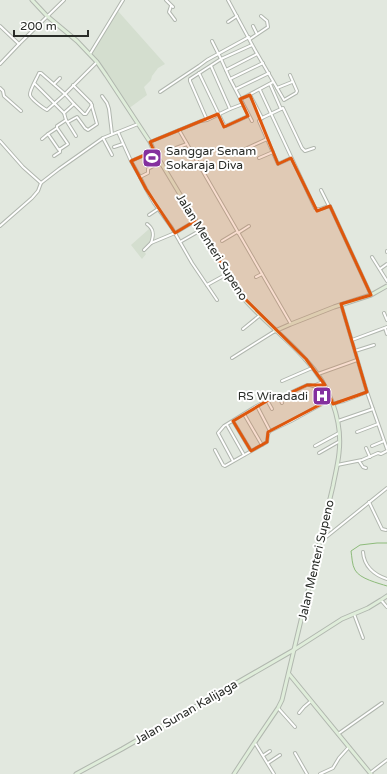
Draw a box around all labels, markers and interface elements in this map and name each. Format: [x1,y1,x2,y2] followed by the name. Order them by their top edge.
[14,12,88,38] scale bar
[20,19,57,33] text: 200 m
[166,144,256,172] place label: Sanggar Senam Sokaraja Diva
[141,147,163,169] sports icon: Sanggar Senam Sokaraja Diva
[173,191,251,303] street label: Jalan Menteri Supeno
[311,385,333,407] hospital icon: RS Wiradadi
[238,389,308,403] place label: RS Wiradadi
[295,498,337,622] street label: Jalan Menteri Supeno
[132,677,240,747] street label: Jalan Sunan Kalijaga

